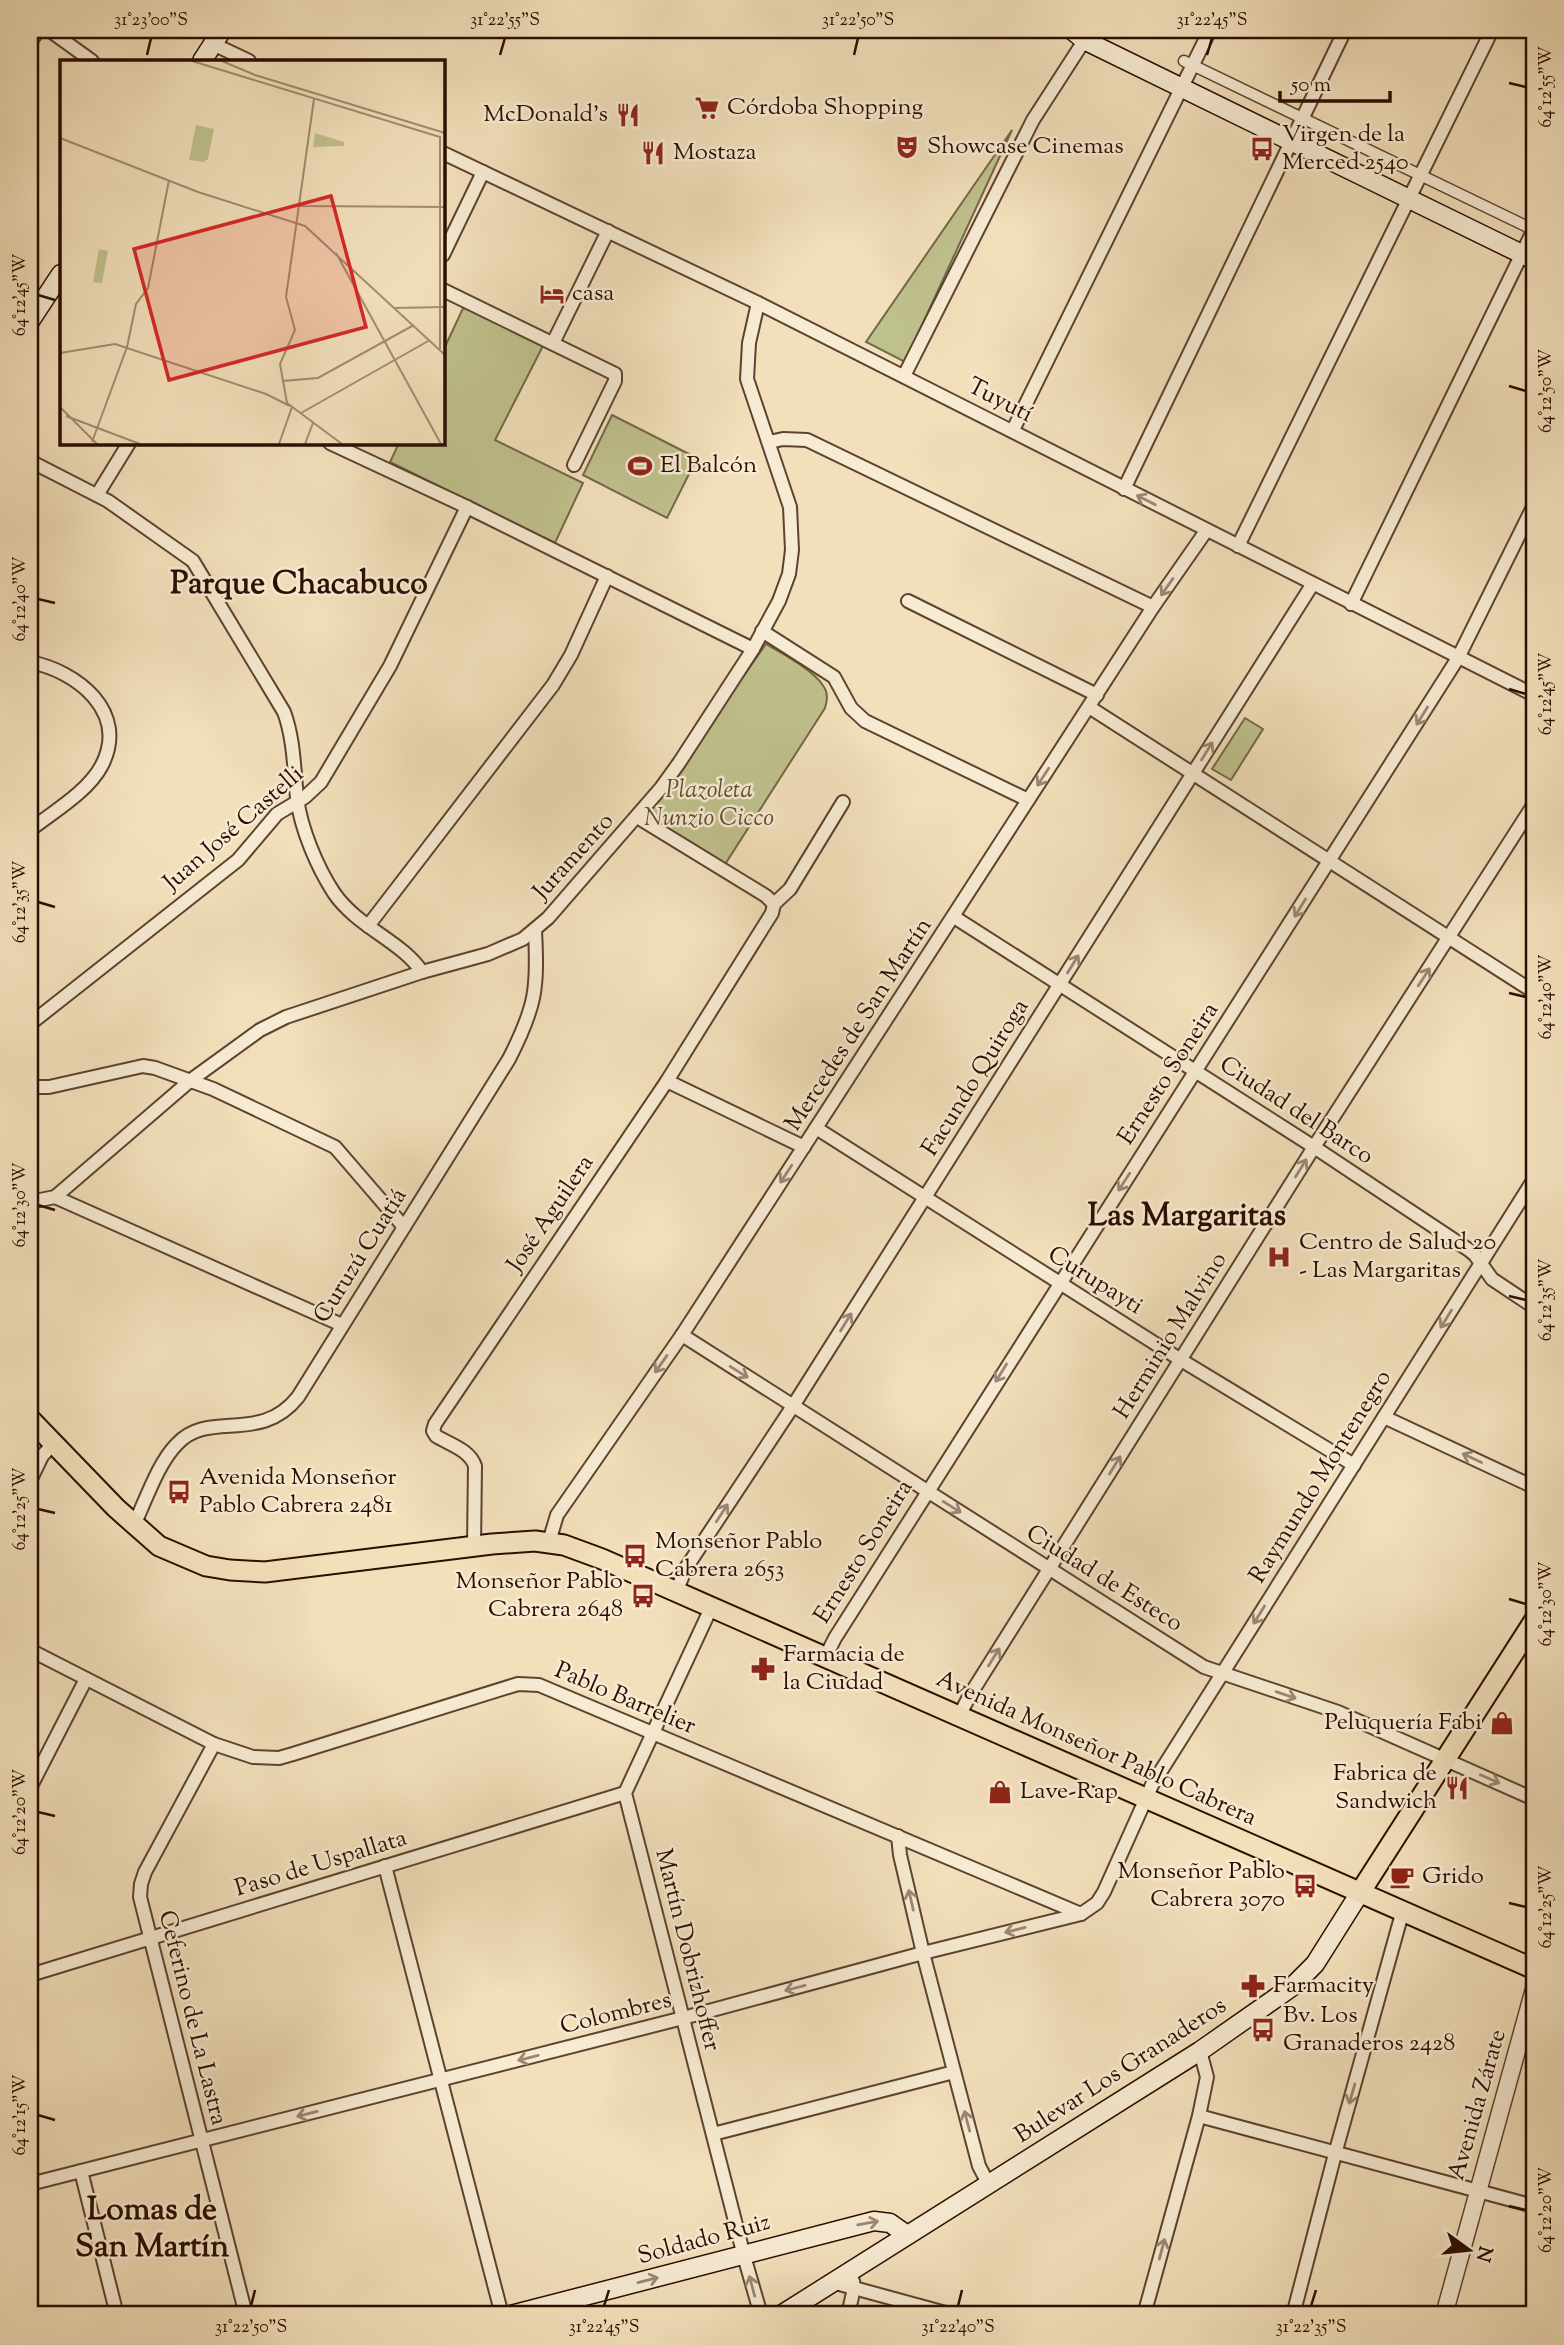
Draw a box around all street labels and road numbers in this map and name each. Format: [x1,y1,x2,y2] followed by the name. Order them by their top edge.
[961,370,1039,432] street label: Tuyutí
[155,758,312,901] street label: Juan José Castelli
[524,806,622,910] street label: Juramento
[777,912,941,1138] street label: Mercedes de San Martín
[914,993,1038,1163] street label: Facundo Quiroga
[1110,996,1228,1152] street label: Ernesto Soneira
[1212,1048,1380,1174] street label: Ciudad del Barco
[498,1149,603,1281] street label: José Aguilera
[306,1182,416,1330] street label: Curuzú Cuatiá
[1041,1238,1149,1324] street label: Curupayti
[1106,1246,1236,1426] street label: Herminio Malvino
[1241,1364,1401,1590] street label: Raymundo Montenegro
[806,1474,922,1630] street label: Ernesto Soneira
[1019,1517,1189,1641] street label: Ciudad de Esteco
[549,1654,701,1744] street label: Pablo Barrelier
[930,1663,1262,1835] street label: Avenida Monseñor Pablo Cabrera
[231,1822,411,1906] street label: Paso de Uspallata
[645,1845,729,2055] street label: Martín Dobrizhoffer
[149,1907,235,2129] street label: Ceferino de La Lastra
[557,1984,675,2044] street label: Colombres
[1008,1990,1234,2152] street label: Bulevar Los Granaderos
[1440,2026,1516,2184] street label: Avenida Zárate
[634,2206,774,2274] street label: Soldado Ruiz

